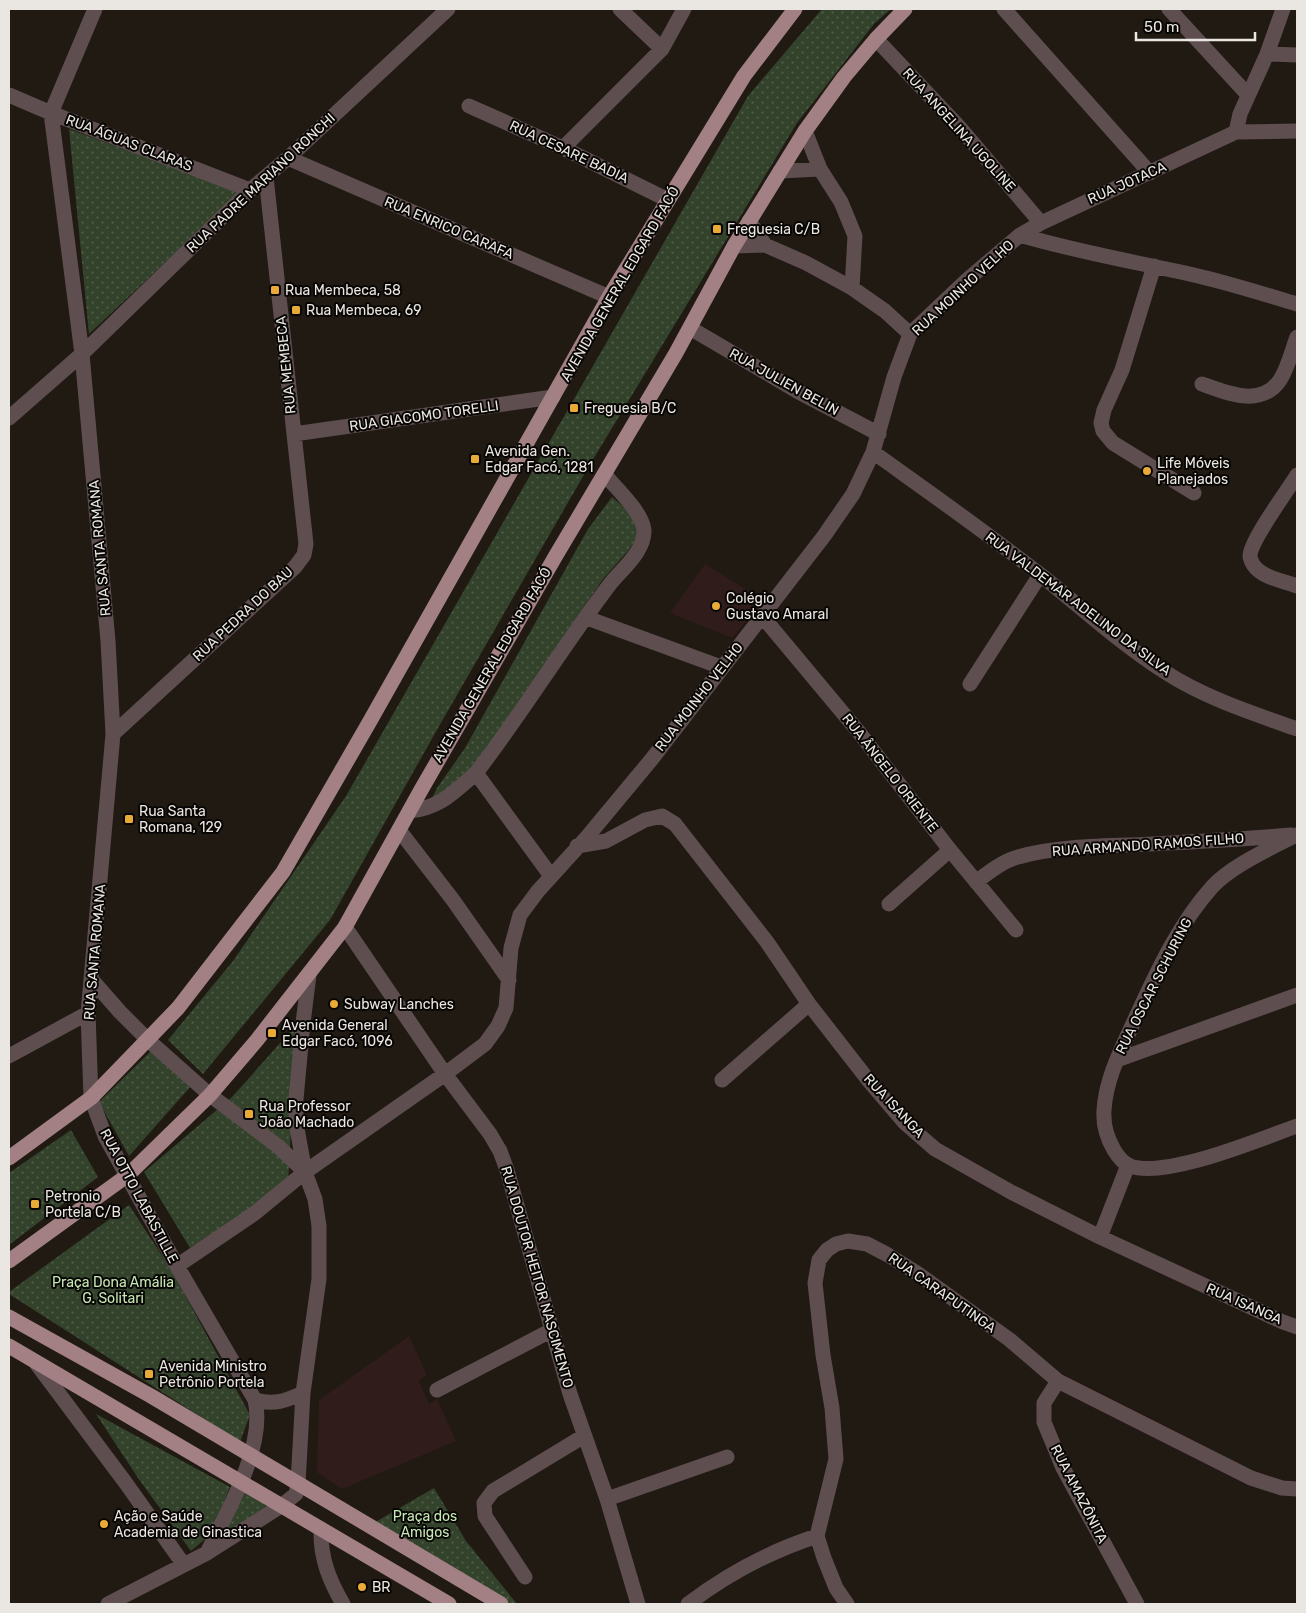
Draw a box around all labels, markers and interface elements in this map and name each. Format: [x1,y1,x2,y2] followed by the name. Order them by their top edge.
[1136,10,1255,42] scale bar
[1144,18,1179,36] text: 50 m
[899,65,1019,195] street label: RUA ANGELINA UGOLINE
[63,110,195,175] street label: RUA ÁGUAS CLARAS
[183,110,339,256] street label: RUA PADRE MARIANO RONCHI
[507,117,632,187] street label: RUA CESARE BADIA
[1085,158,1170,208] street label: RUA JOTACA
[556,183,683,384] street label: AVENIDA GENERAL EDGARD FACÓ
[382,193,517,263] street label: RUA ENRICO CARAFA
[727,221,820,238] place label: Freguesia C/B
[711,223,723,235] marker: Freguesia C/B
[909,236,1017,340] street label: RUA MOINHO VELHO
[285,282,401,299] place label: Rua Membeca, 58
[269,284,281,296] marker: Rua Membeca, 58
[306,302,421,319] place label: Rua Membeca, 69
[290,304,302,316] marker: Rua Membeca, 69
[272,315,300,415] street label: RUA MEMBECA
[726,345,842,419] street label: RUA JULIEN BELIN
[348,397,500,435] street label: RUA GIACOMO TORELLI
[584,400,676,417] place label: Freguesia B/C
[568,402,580,414] marker: Freguesia B/C
[485,443,593,476] place label: Avenida Gen. Edgar Facó, 1281
[469,453,481,465] marker: Avenida Gen. Edgar Facó, 1281
[1157,455,1230,488] place label: Life Móveis Planejados
[1141,465,1153,477] marker: Life Móveis Planejados
[86,479,114,617] street label: RUA SANTA ROMANA
[982,529,1175,680] street label: RUA VALDEMAR ADELINO DA SILVA
[189,563,297,665] street label: RUA PEDRA DO BAU
[428,564,555,765] street label: AVENIDA GENERAL EDGARD FACÓ
[726,590,829,623] place label: Colégio Gustavo Amaral
[710,600,722,612] marker: Colégio Gustavo Amaral
[651,639,747,755] street label: RUA MOINHO VELHO
[838,710,942,836] street label: RUA ÂNGELO ORIENTE
[139,803,222,836] place label: Rua Santa Romana, 129
[123,813,135,825] marker: Rua Santa Romana, 129
[1051,830,1245,860] street label: RUA ARMANDO RAMOS FILHO
[81,883,109,1021] street label: RUA SANTA ROMANA
[1112,915,1196,1057] street label: RUA OSCAR SCHURING
[344,996,454,1013] place label: Subway Lanches
[328,998,340,1010] marker: Subway Lanches
[282,1017,393,1050] place label: Avenida General Edgar Facó, 1096
[266,1027,278,1039] marker: Avenida General Edgar Facó, 1096
[860,1070,928,1142] street label: RUA ISANGA
[259,1098,354,1131] place label: Rua Professor João Machado
[243,1108,255,1120] marker: Rua Professor João Machado
[96,1126,182,1266] street label: RUA OTTO LABASTILLE
[497,1164,577,1390] street label: RUA DOUTOR HEITOR NASCIMENTO
[45,1188,121,1221] place label: Petronio Portela C/B
[29,1198,41,1210] marker: Petronio Portela C/B
[885,1249,1000,1337] street label: RUA CARAPUTINGA
[52,1274,174,1307] park label: Praça Dona Amália G. Solitari
[1203,1280,1285,1329] street label: RUA ISANGA
[159,1358,267,1391] place label: Avenida Ministro Petrônio Portela
[143,1368,155,1380] marker: Avenida Ministro Petrônio Portela
[1047,1441,1112,1547] street label: RUA AMAZÔNITA
[114,1508,262,1541] place label: Ação e Saúde Academia de Ginastica
[393,1508,457,1541] park label: Praça dos Amigos
[98,1518,110,1530] marker: Ação e Saúde Academia de Ginastica
[372,1579,391,1596] place label: BR
[356,1581,368,1593] marker: BR

